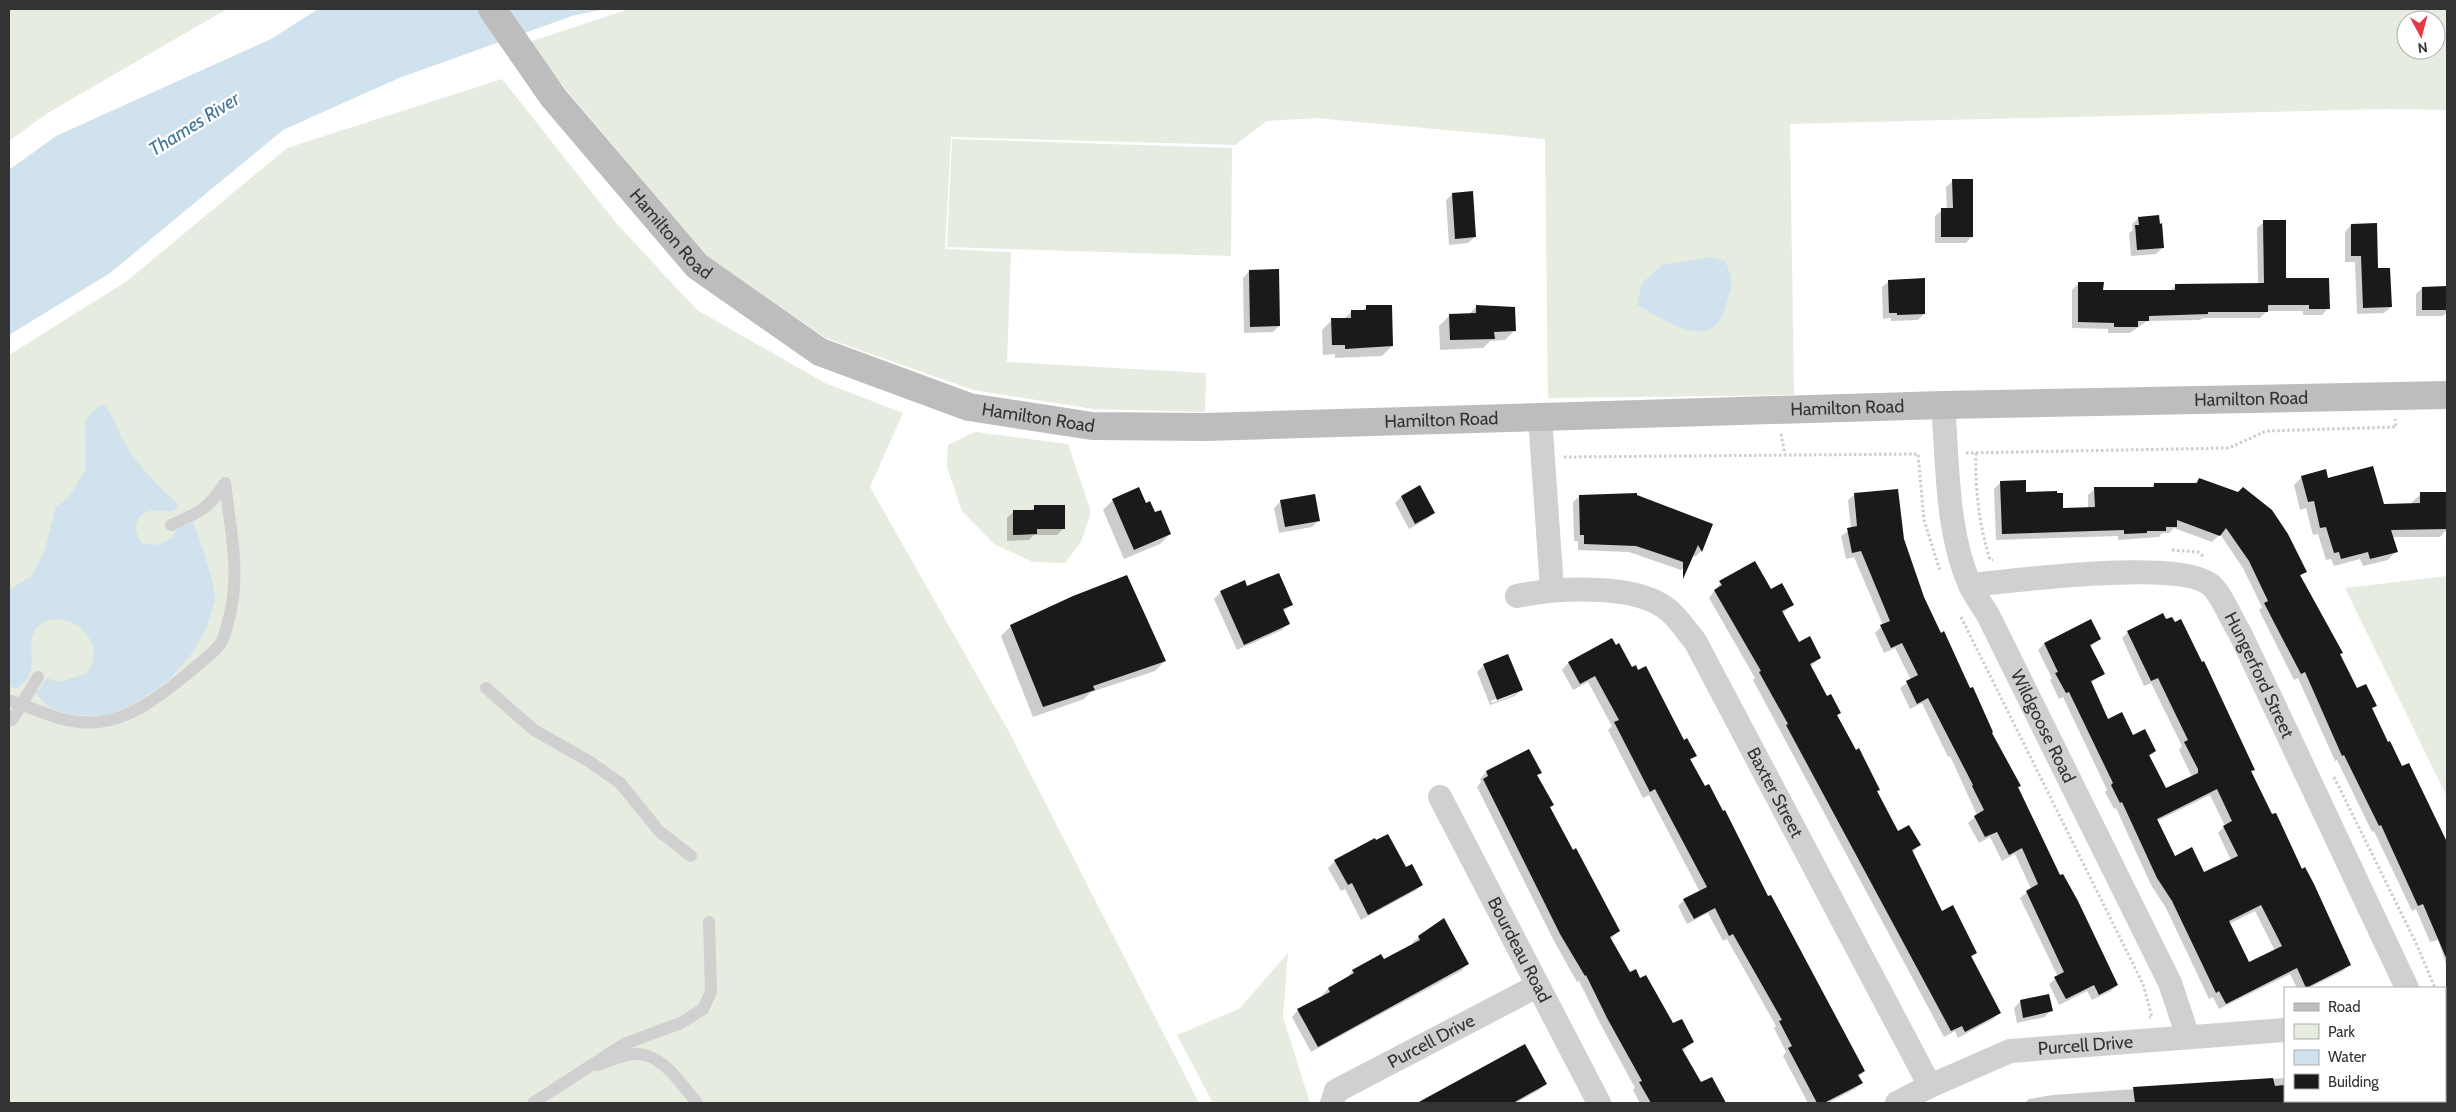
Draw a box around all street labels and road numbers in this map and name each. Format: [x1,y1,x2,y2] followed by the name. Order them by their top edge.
[625,184,716,284] street label: Hamilton Road
[2194,387,2308,411] street label: Hamilton Road
[1790,395,1905,421] street label: Hamilton Road
[980,398,1096,437] street label: Hamilton Road
[1384,407,1499,433] street label: Hamilton Road
[2219,608,2299,742] street label: Hungerford Street
[2006,666,2080,786] street label: Wildgoose Road
[1742,744,1808,842] street label: Baxter Street
[1483,893,1556,1006] street label: Bourdeau Road
[1384,1009,1479,1073] street label: Purcell Drive
[2037,1031,2134,1060] street label: Purcell Drive

